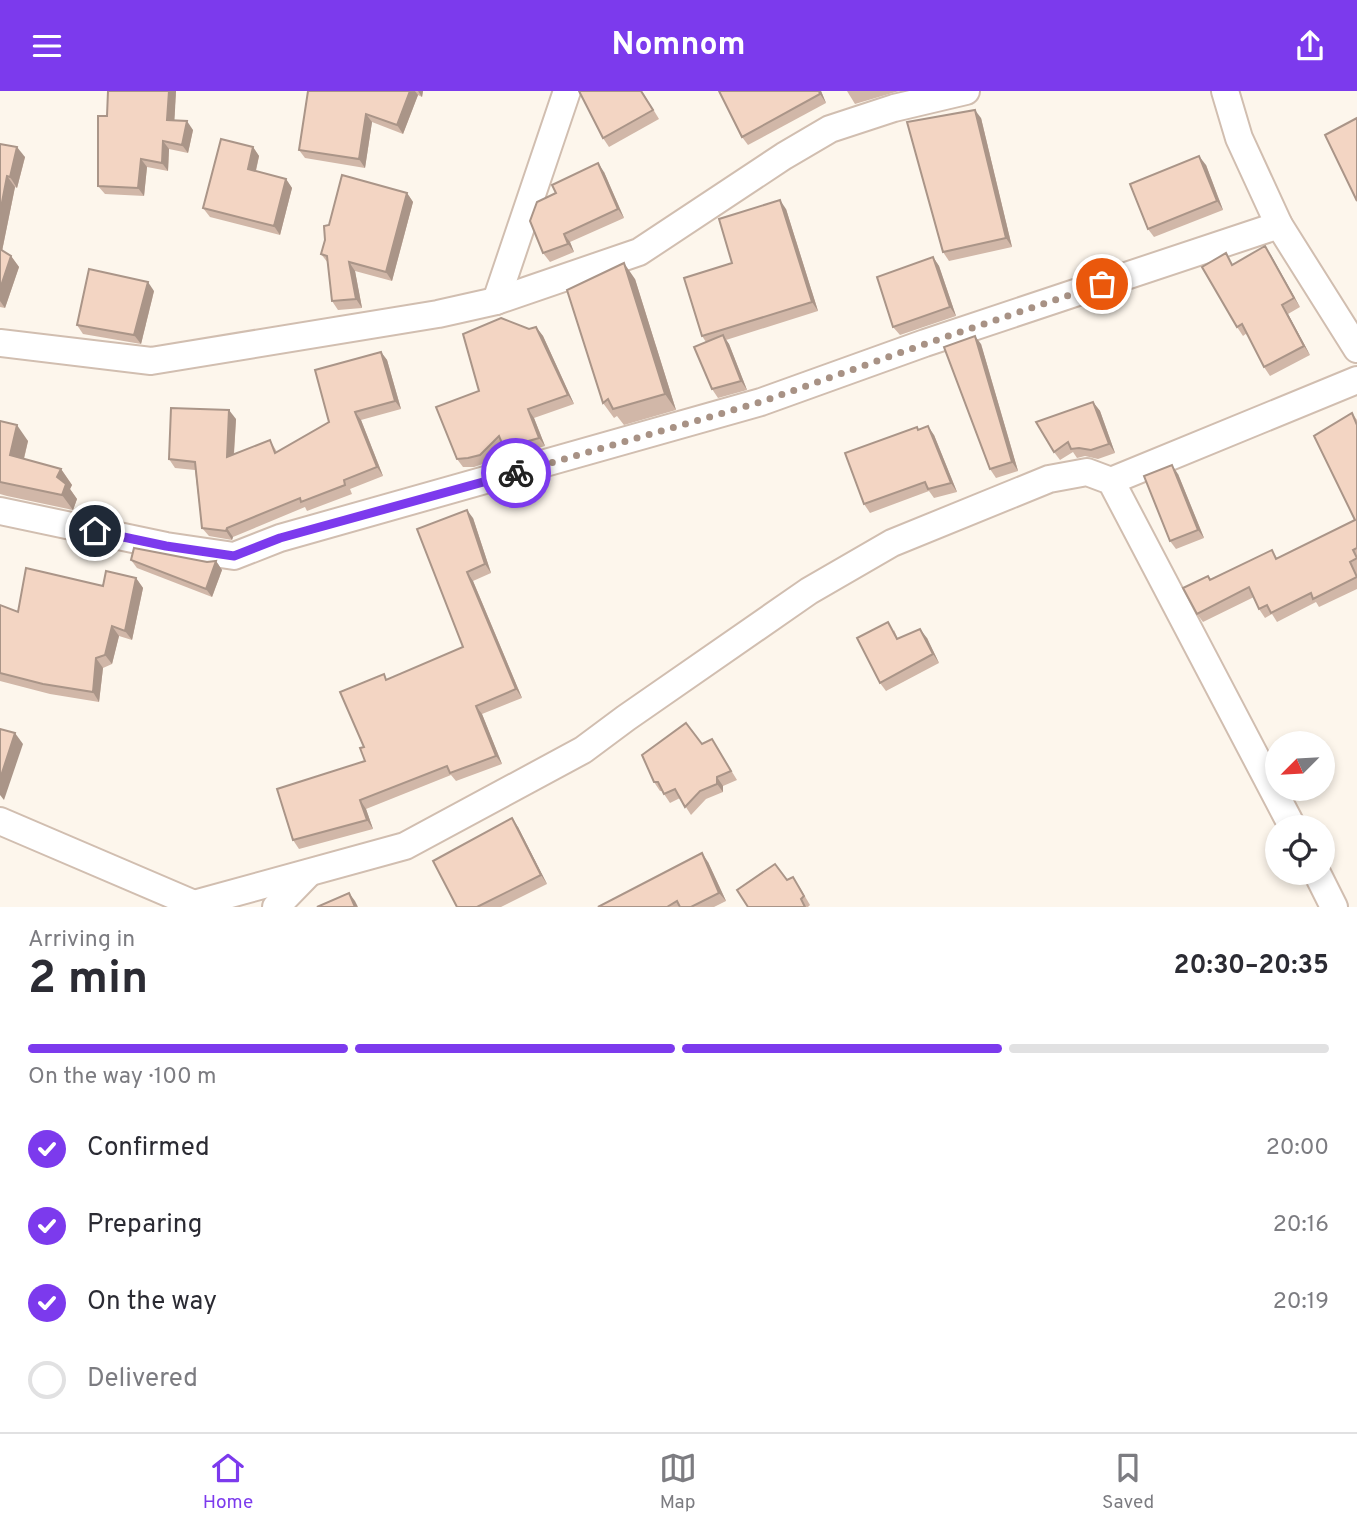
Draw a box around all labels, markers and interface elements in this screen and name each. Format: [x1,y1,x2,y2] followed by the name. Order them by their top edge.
[612,26,745,66] text: Nomnom
[28,27,66,65] icon: menu
[1291,27,1329,65] icon: share
[1072,254,1132,314] pin
[1083,265,1121,303] icon: bag
[481,438,551,508] courier
[497,454,535,492] icon: bike
[65,501,125,561] pin
[76,512,114,550] icon: home
[1265,731,1335,801] north arrow
[1265,731,1335,885] map controls
[1265,815,1335,885] button: locate
[28,926,135,955] text: Arriving in
[1174,950,1329,983] text: 20:30–20:35
[28,951,148,1010] text: 2 min
[28,1063,217,1092] text: On the way · 100 m
[28,1130,66,1168] icon: check
[87,1132,210,1165] text: Confirmed
[1266,1134,1329,1163] text: 20:00
[28,1207,66,1245] icon: check
[87,1209,202,1242] text: Preparing
[1273,1211,1329,1240] text: 20:16
[28,1284,66,1322] icon: check
[87,1286,217,1319] text: On the way
[1273,1288,1329,1317] text: 20:19
[87,1363,198,1396] text: Delivered
[203,1449,253,1515] tab: Home
[659,1449,697,1515] tab: Map
[1102,1449,1154,1515] tab: Saved

